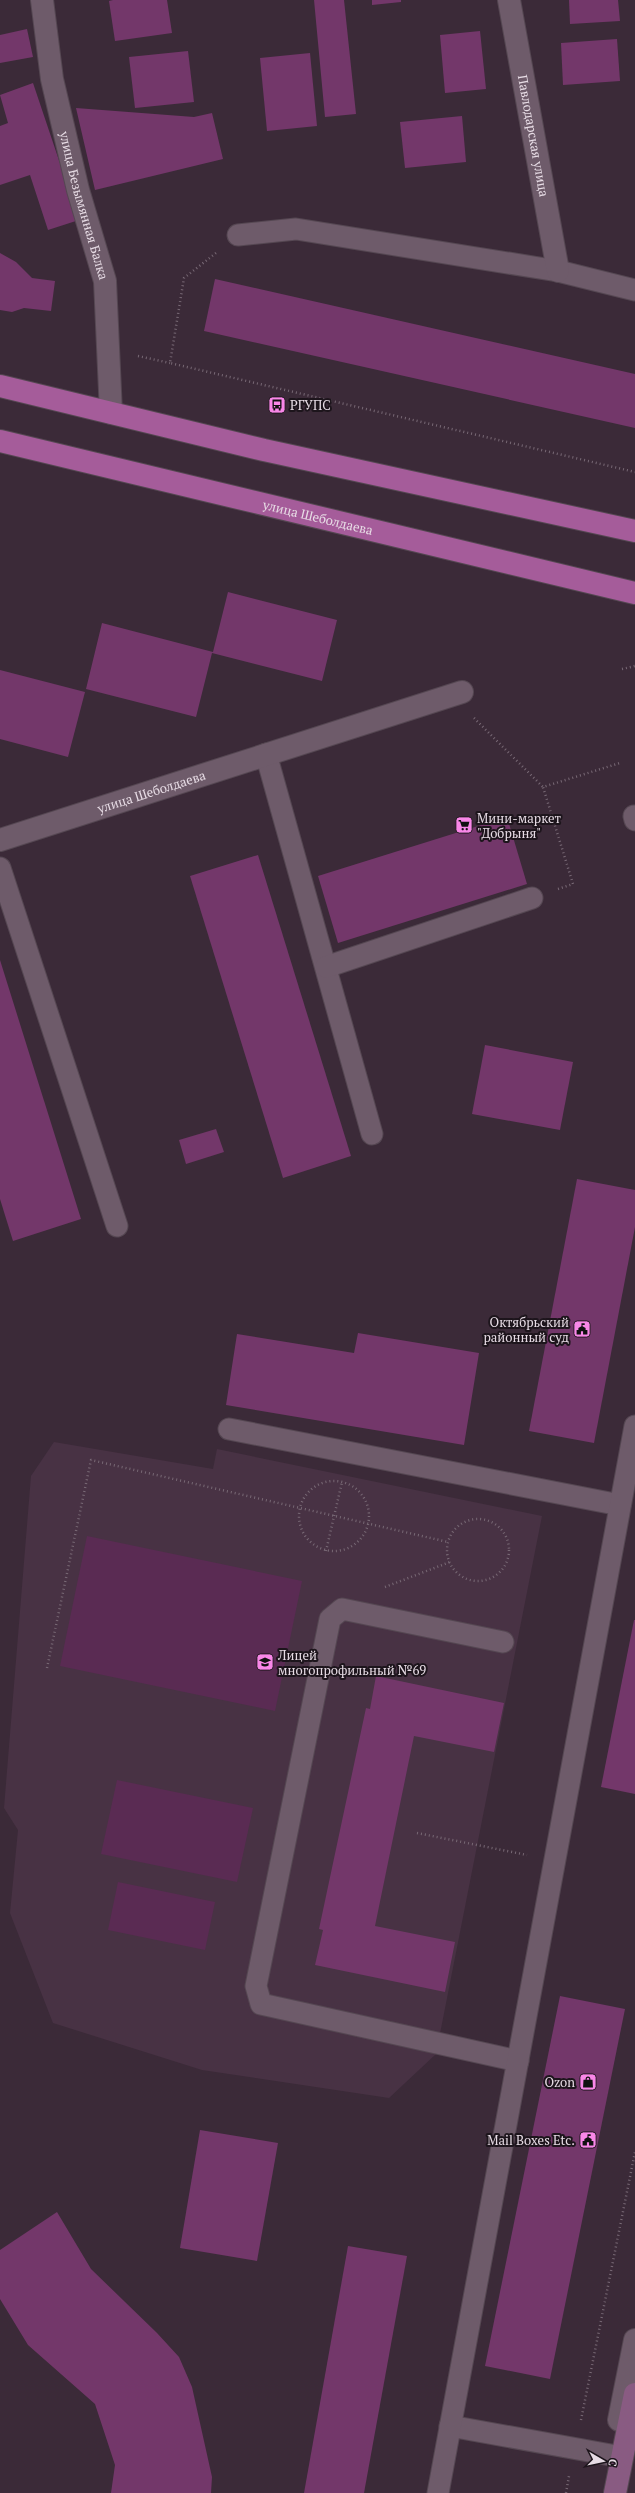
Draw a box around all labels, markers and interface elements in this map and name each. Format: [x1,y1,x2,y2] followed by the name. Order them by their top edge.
[514,73,553,199] street label: Павлодарская улица
[55,128,113,282] street label: улица Безымянная Балка
[267,395,287,415] bus stop icon: РГУПС
[290,396,331,414] place label: РГУПС
[260,495,375,539] street label: улица Шеболдаева
[94,766,208,818] street label: улица Шеболдаева
[477,809,562,842] place label: Мини-маркет "Добрыня"
[454,815,474,835] supermarket icon: Мини-маркет "Добрыня"
[483,1313,570,1346] place label: Октябрьский районный суд
[572,1319,592,1339] public building icon: Октябрьский районный суд
[277,1646,426,1679] place label: Лицей многопрофильный №69
[255,1652,275,1672] school or university icon: Лицей многопрофильный №69
[578,2072,598,2092] shop icon: Ozon
[545,2073,575,2091] place label: Ozon
[578,2130,598,2150] public building icon: Mail Boxes Etc.
[487,2131,575,2149] place label: Mail Boxes Etc.
[583,2441,623,2481] north arrow
[605,2458,620,2467] text: С

